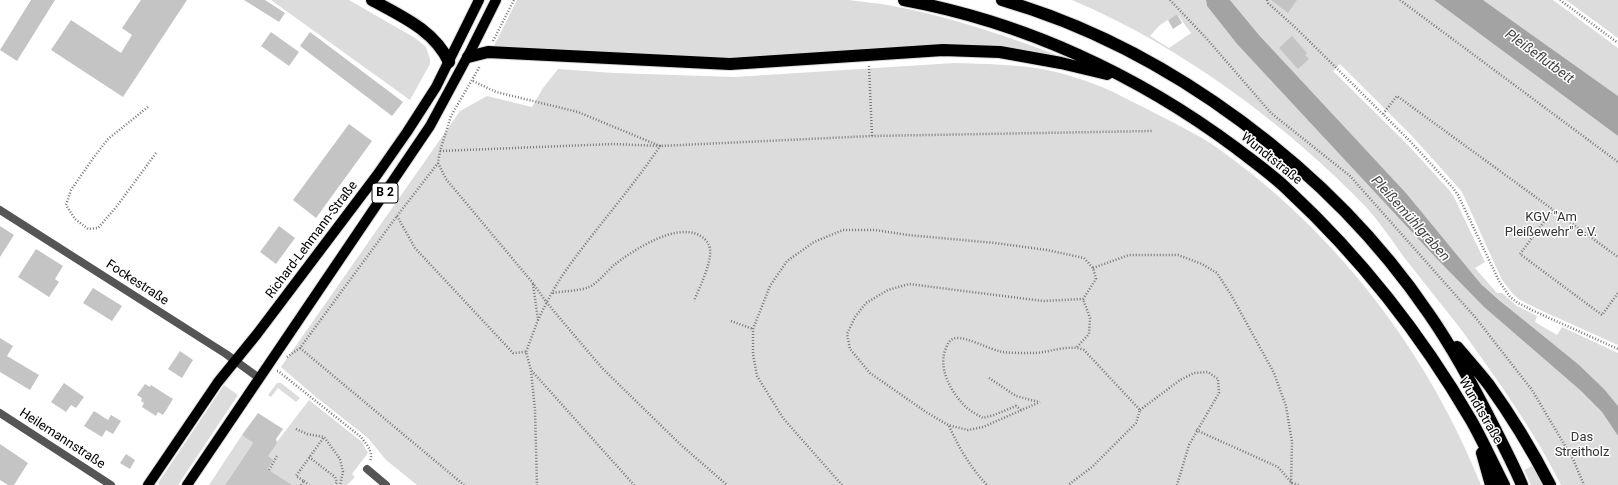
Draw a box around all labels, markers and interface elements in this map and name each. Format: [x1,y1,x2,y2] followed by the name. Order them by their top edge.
[1501,26,1577,88] water label: Pleißeflutbett
[1237,130,1305,188] street label: Wundtstraße
[1367,173,1453,265] water label: Pleißemühlgraben
[263,178,361,302] street label: Richard-Lehmann-Straße
[372,183,398,203] road number: B 2
[1505,210,1597,241] park label: KGV "Am Pleißewehr" e.V.
[103,257,171,309] street label: Fockestraße
[1455,375,1505,447] street label: Wundtstraße
[16,405,108,473] street label: Heilemannstraße
[1555,430,1609,461] park label: Das Streitholz

